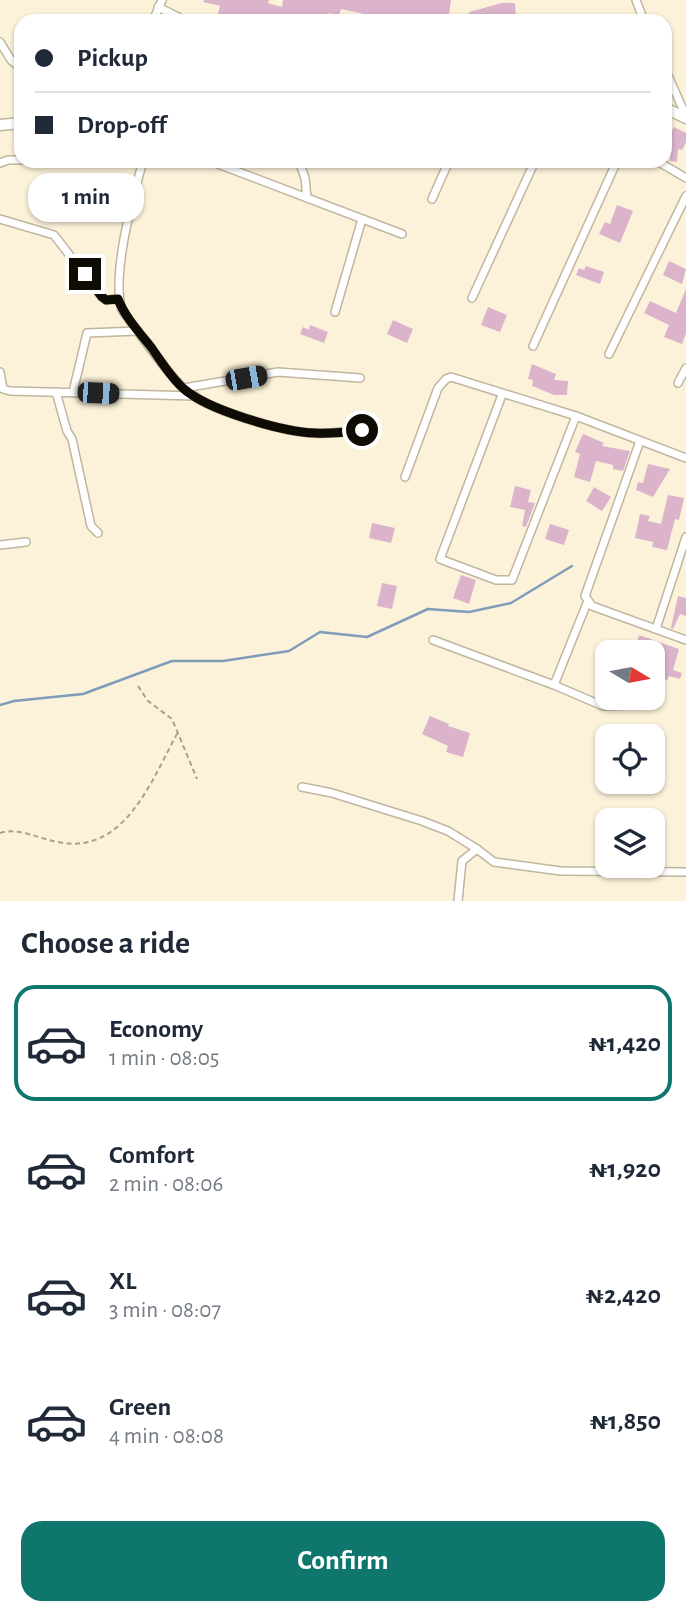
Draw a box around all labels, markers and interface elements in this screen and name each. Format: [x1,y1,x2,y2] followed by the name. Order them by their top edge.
[77,45,148,71] text: Pickup
[77,112,166,138] text: Drop-off
[27,173,143,222] callout: 1 min
[62,186,110,209] text: 1 min
[69,258,101,290] route end
[224,364,269,392] car
[77,382,120,404] car
[346,414,378,446] route start
[595,640,665,710] north arrow
[595,640,665,878] map controls
[595,724,665,794] button: locate
[595,808,665,878] button: layers
[21,927,190,959] text: Choose a ride
[25,1012,88,1075] icon: car
[109,1016,203,1042] text: Economy
[588,1030,661,1056] text: ₦1,420
[109,1047,219,1070] text: 1 min · 08:05
[25,1138,88,1201] icon: car
[109,1142,194,1168] text: Comfort
[589,1156,661,1182] text: ₦1,920
[109,1173,223,1196] text: 2 min · 08:06
[25,1264,88,1327] icon: car
[109,1268,136,1294] text: XL
[586,1282,661,1308] text: ₦2,420
[109,1299,221,1322] text: 3 min · 08:07
[25,1390,88,1453] icon: car
[109,1394,171,1420] text: Green
[590,1408,661,1434] text: ₦1,850
[109,1425,224,1448] text: 4 min · 08:08
[21,1521,665,1601] button: Confirm

